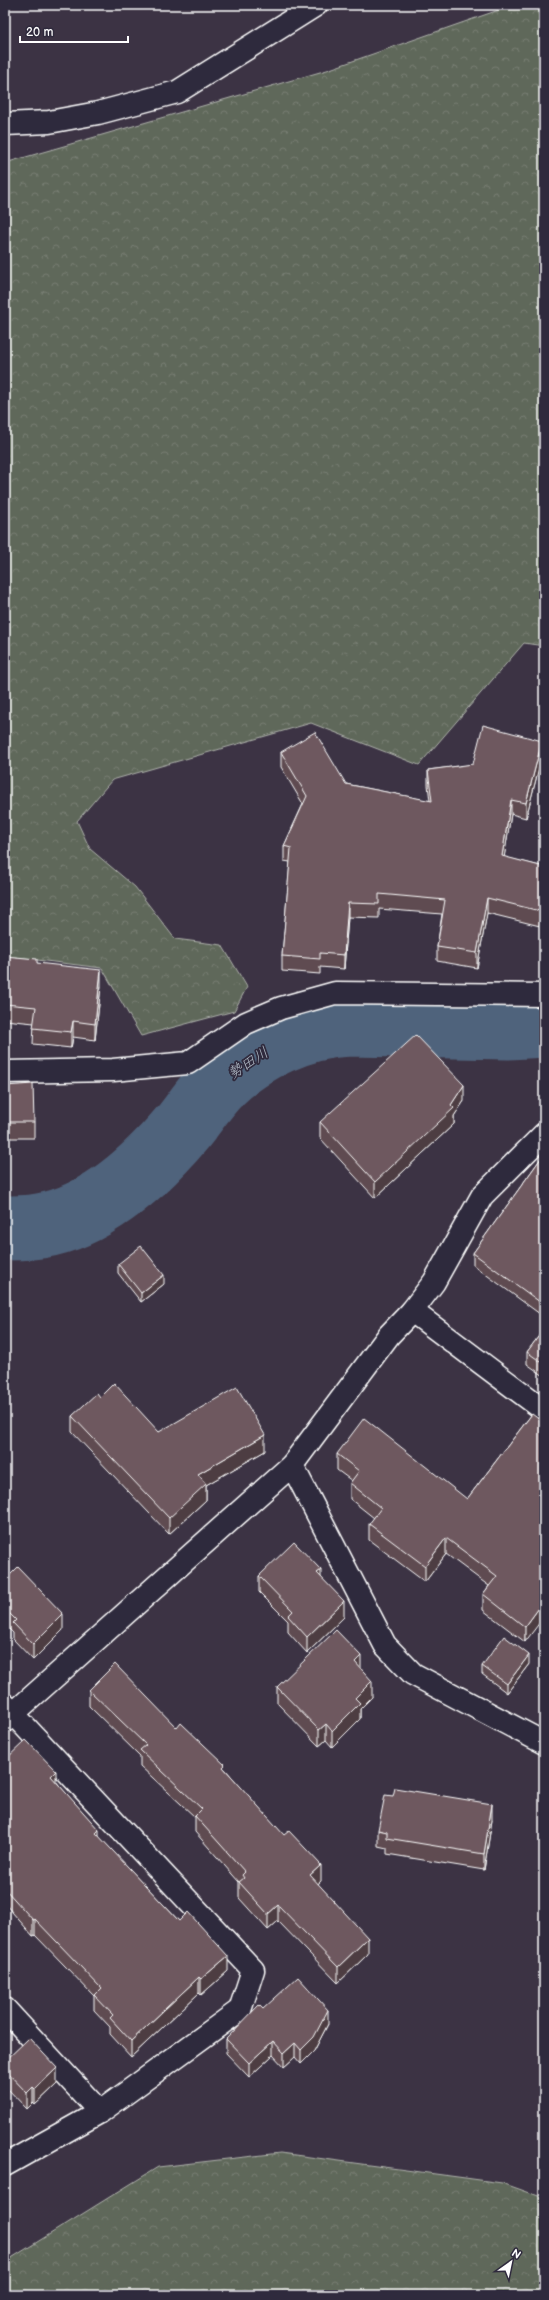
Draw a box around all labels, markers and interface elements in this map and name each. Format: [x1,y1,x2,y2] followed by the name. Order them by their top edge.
[20,18,128,44] scale bar
[26,25,53,40] text: 20 m
[224,1043,272,1084] water label: 勢田川
[491,2242,531,2282] north arrow
[509,2246,523,2262] text: N

